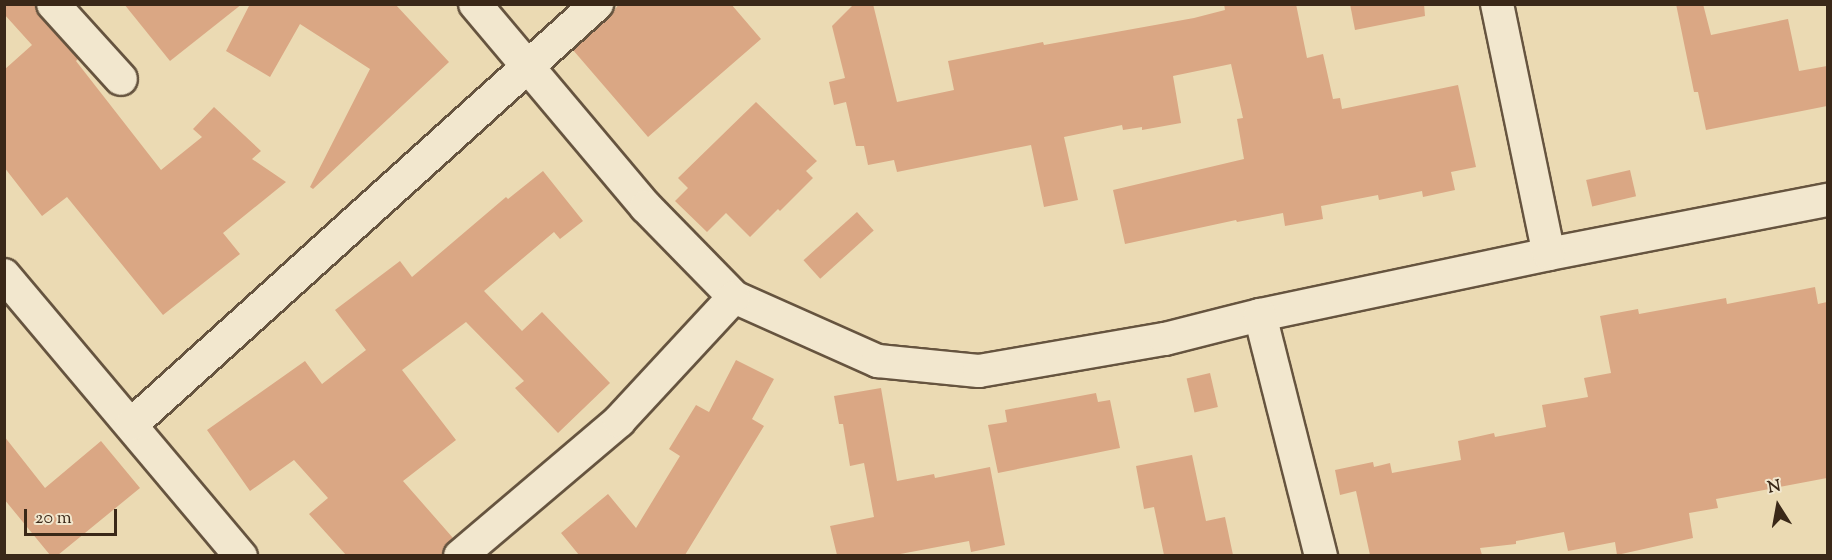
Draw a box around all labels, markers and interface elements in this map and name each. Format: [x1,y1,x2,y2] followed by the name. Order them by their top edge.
[1766,475,1783,500] text: N
[1748,476,1808,536] north arrow
[27,497,120,535] scale bar
[35,506,72,532] text: 20 m

